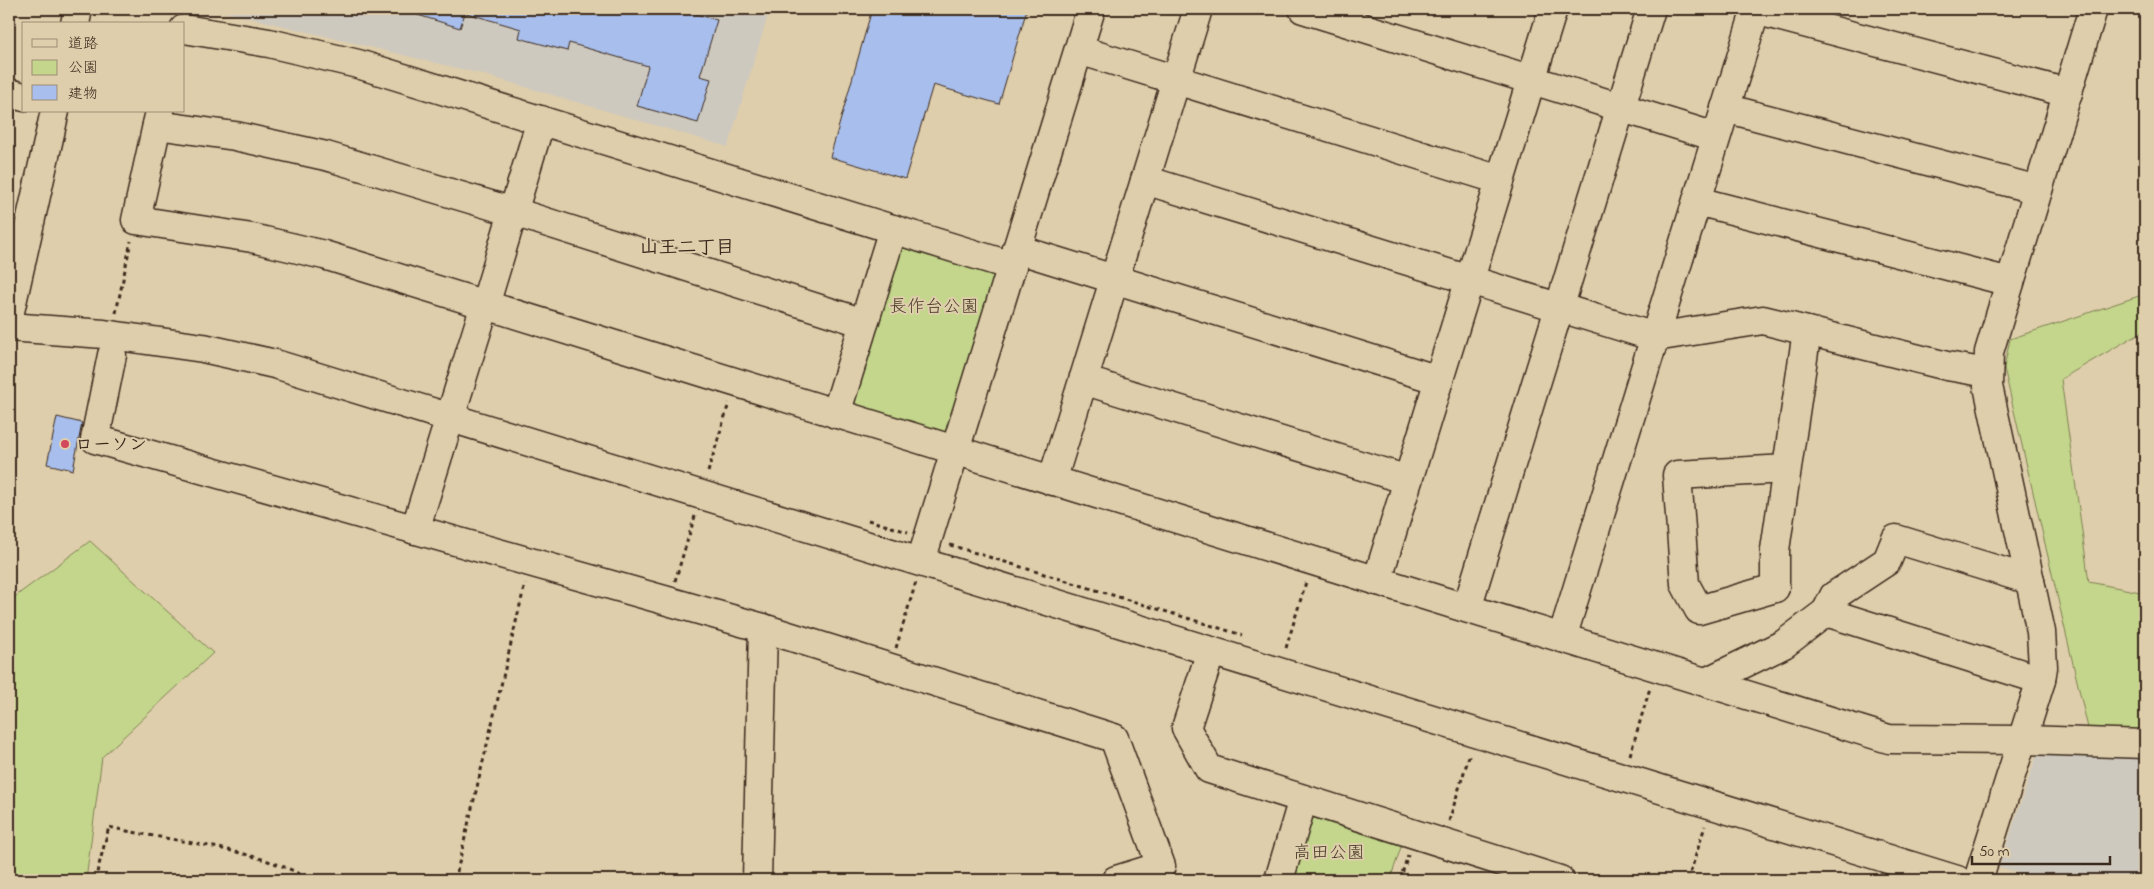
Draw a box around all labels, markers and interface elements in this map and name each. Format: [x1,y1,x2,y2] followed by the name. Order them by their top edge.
[22,22,185,112] legend
[68,33,98,55] text: 道路
[68,57,98,79] text: 公園
[68,83,98,105] text: 建物
[639,235,735,262] district label: 山王二丁目
[889,295,979,321] park label: 長作台公園
[75,433,147,459] place label: ローソン
[59,438,71,450] marker: ローソン
[1972,834,2109,866] scale bar
[1293,841,1365,867] park label: 高田公園
[1979,841,2010,863] text: 50 m

